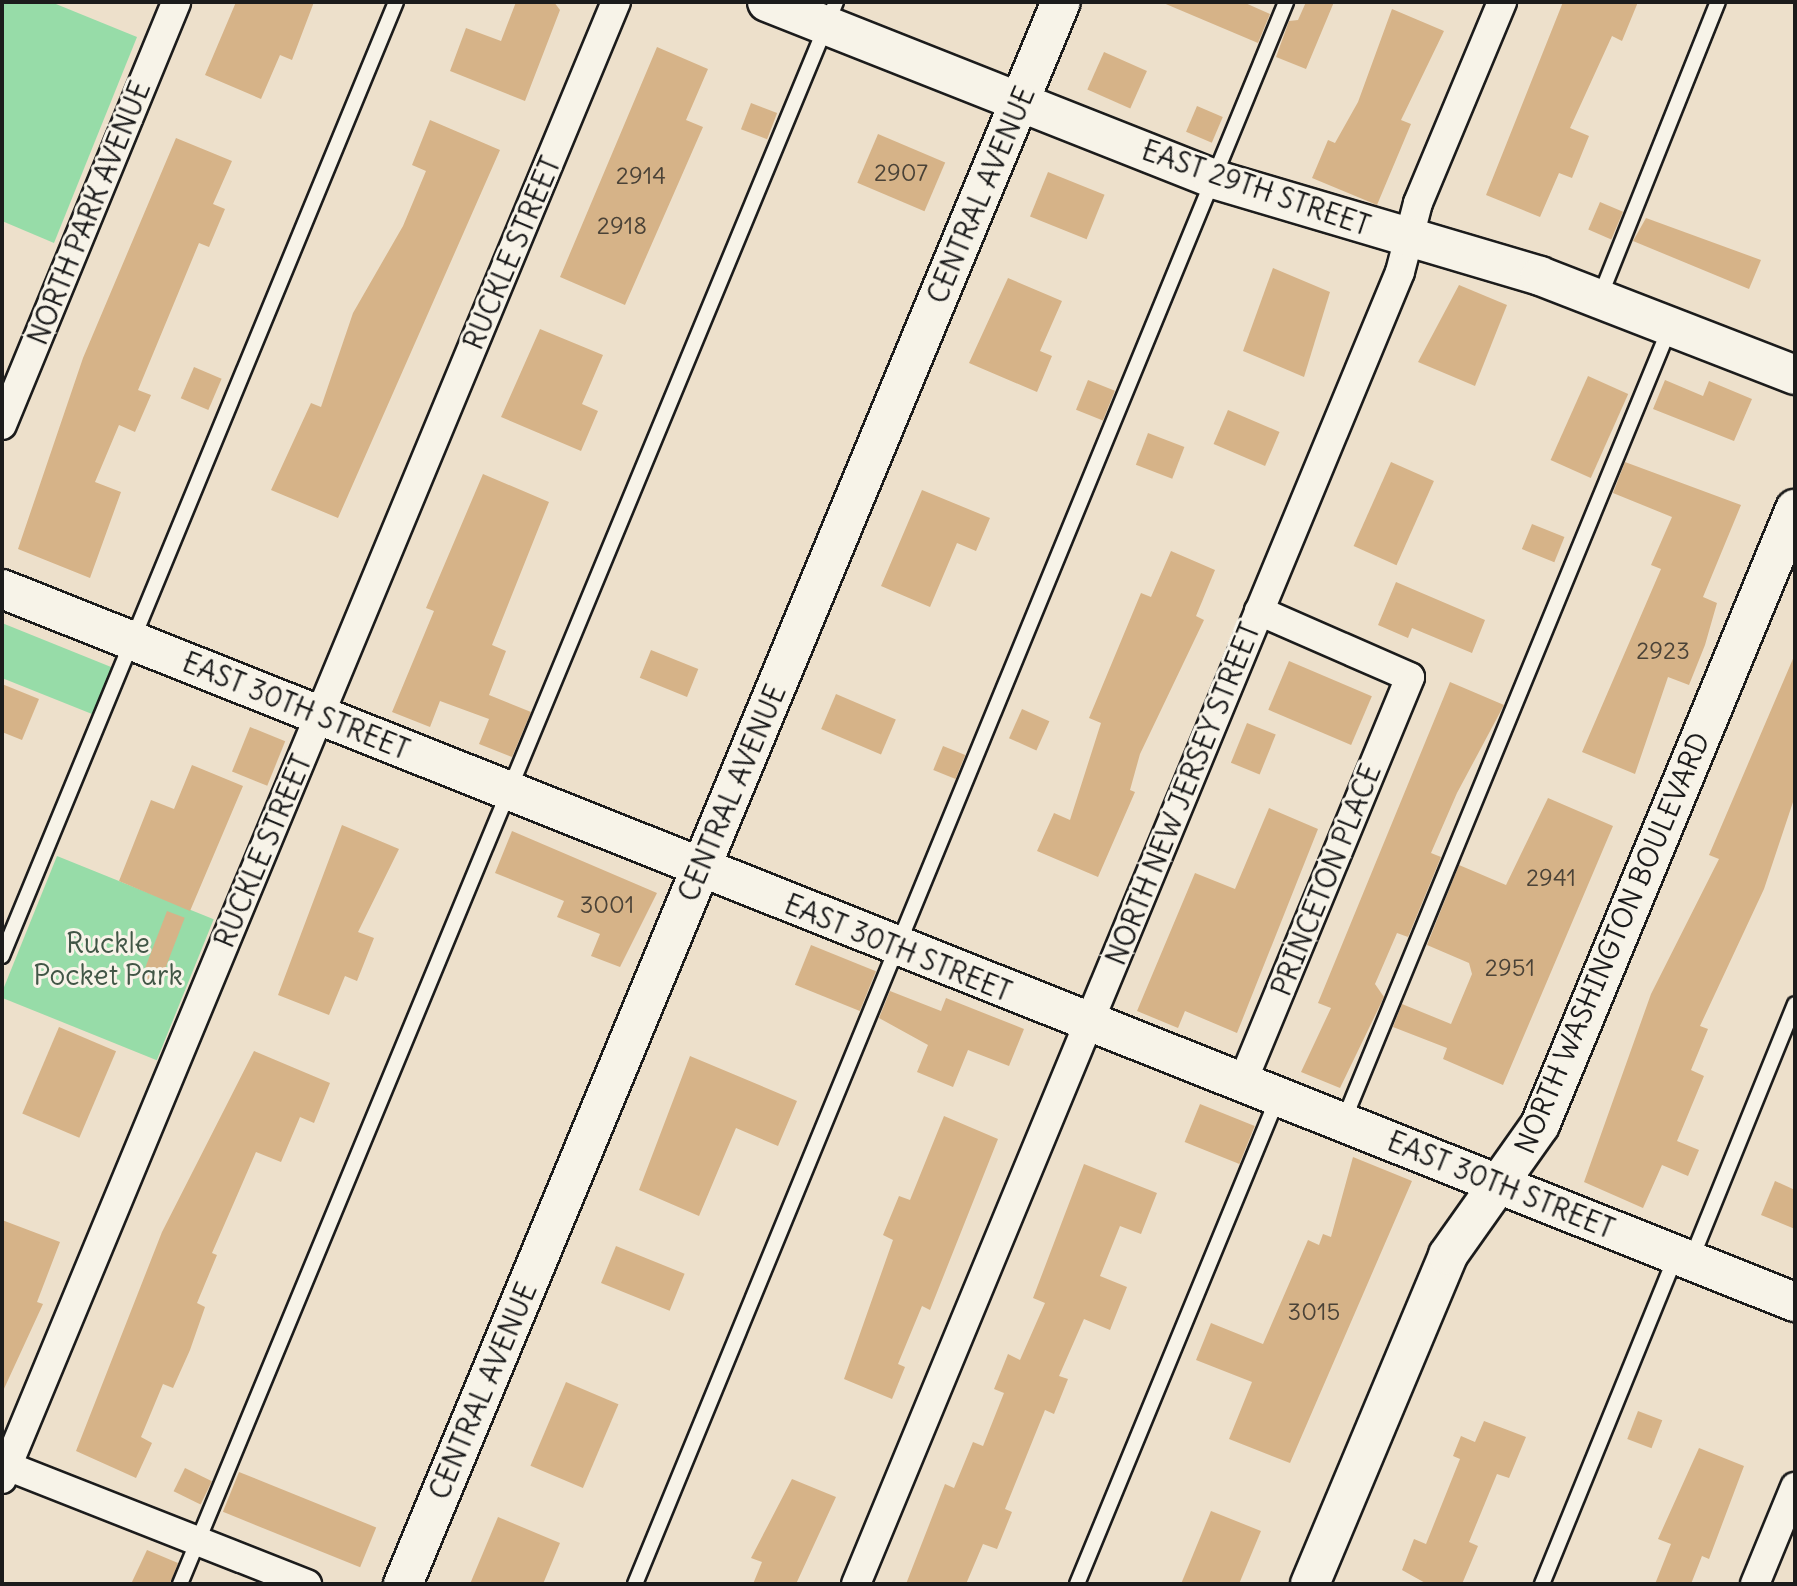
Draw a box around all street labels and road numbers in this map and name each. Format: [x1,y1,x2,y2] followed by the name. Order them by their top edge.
[21,76,157,350] street label: NORTH PARK AVENUE
[920,82,1042,308] street label: CENTRAL AVENUE
[1137,133,1375,243] street label: EAST 29TH STREET
[456,151,568,355] street label: RUCKLE STREET
[1099,618,1267,970] street label: NORTH NEW JERSEY STREET
[178,645,414,767] street label: EAST 30TH STREET
[671,680,793,906] street label: CENTRAL AVENUE
[1508,727,1716,1159] street label: NORTH WASHINGTON BOULEVARD
[207,749,319,953] street label: RUCKLE STREET
[1264,759,1388,1001] street label: PRINCETON PLACE
[780,887,1016,1009] street label: EAST 30TH STREET
[1383,1124,1619,1246] street label: EAST 30TH STREET
[422,1278,544,1504] street label: CENTRAL AVENUE

